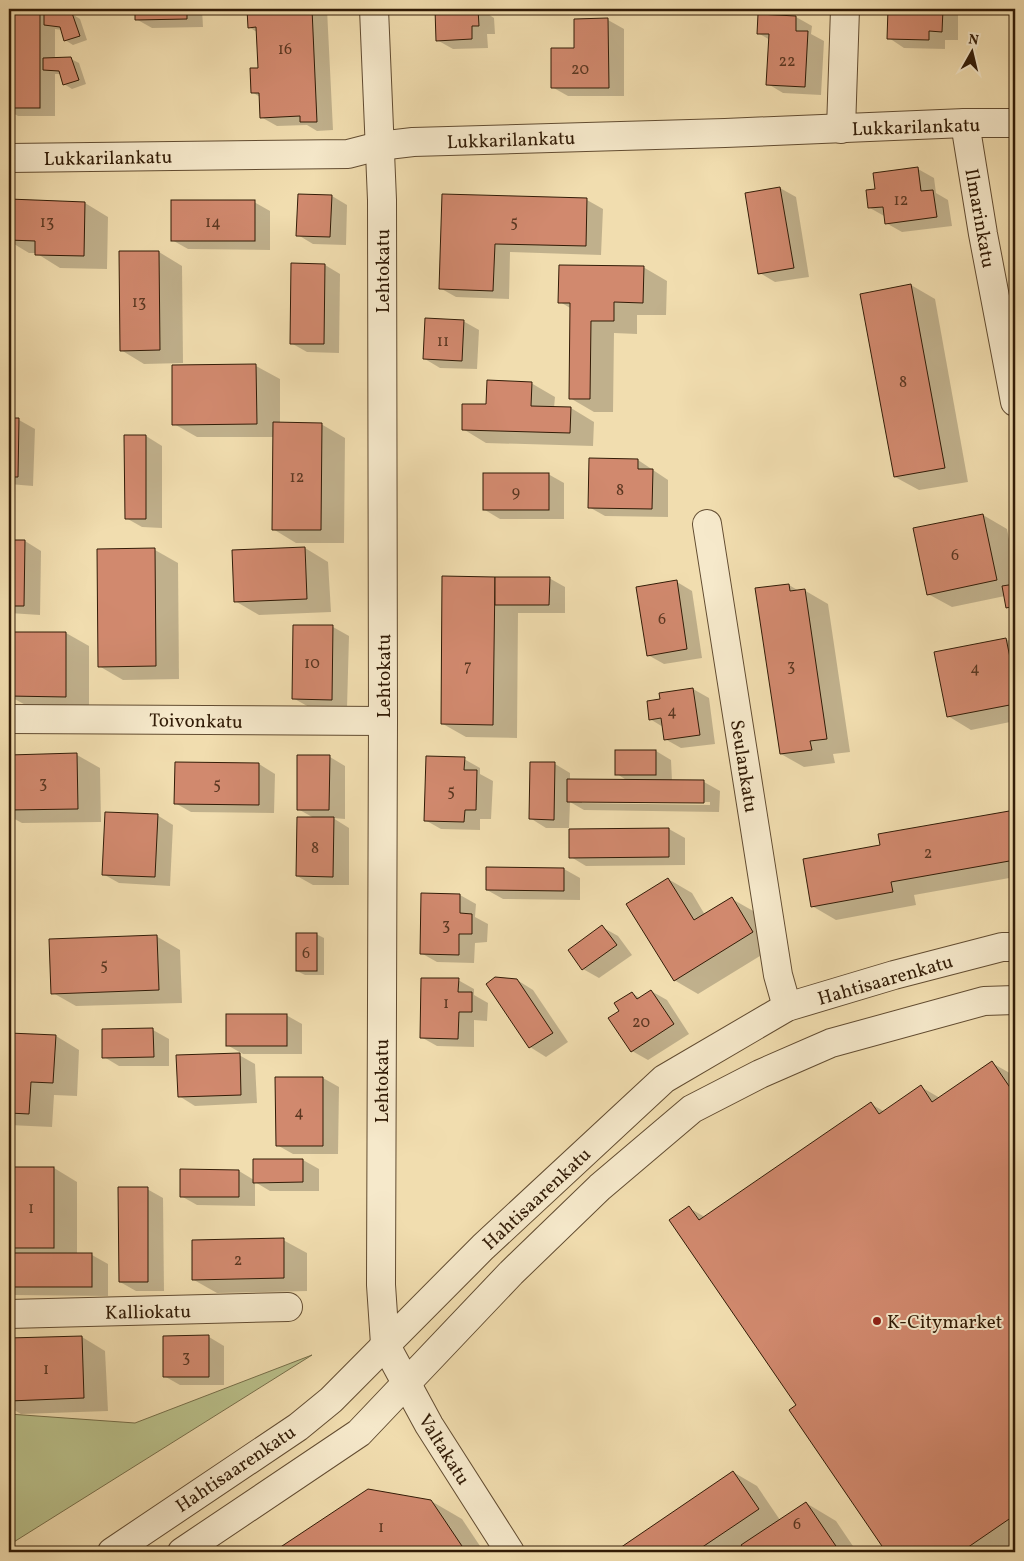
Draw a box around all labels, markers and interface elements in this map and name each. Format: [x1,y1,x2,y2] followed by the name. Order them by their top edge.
[946,28,996,78] north arrow
[967,30,980,51] text: N
[278,39,292,61] house number: 16
[778,51,796,73] house number: 22
[571,59,589,81] house number: 20
[851,113,981,143] street label: Lukkarilankatu
[446,126,576,156] street label: Lukkarilankatu
[44,145,173,173] street label: Lukkarilankatu
[957,167,1001,270] street label: Ilmarinkatu
[894,190,908,212] house number: 12
[40,212,54,234] house number: 13
[205,212,221,234] house number: 14
[510,212,518,234] house number: 5
[371,229,397,313] street label: Lehtokatu
[132,292,146,314] house number: 13
[437,331,449,353] house number: 11
[899,372,907,394] house number: 8
[290,467,304,489] house number: 12
[616,480,624,502] house number: 8
[512,482,520,504] house number: 9
[951,545,959,567] house number: 6
[658,609,666,631] house number: 6
[372,634,398,718] street label: Lehtokatu
[304,653,320,675] house number: 10
[464,656,472,678] house number: 7
[787,656,795,678] house number: 3
[970,658,980,680] house number: 4
[667,701,677,723] house number: 4
[149,708,243,736] street label: Toivonkatu
[723,718,763,815] street label: Seulankatu
[39,773,47,795] house number: 3
[213,774,221,796] house number: 5
[447,781,455,803] house number: 5
[311,838,319,860] house number: 8
[924,843,932,865] house number: 2
[442,915,450,937] house number: 3
[302,943,310,965] house number: 6
[815,949,956,1013] street label: Hahtisaarenkatu
[100,955,108,977] house number: 5
[443,993,449,1015] house number: 1
[632,1012,650,1034] house number: 20
[370,1039,396,1123] street label: Lehtokatu
[294,1102,304,1124] house number: 4
[477,1142,597,1257] street label: Hahtisaarenkatu
[28,1198,34,1220] house number: 1
[234,1250,242,1272] house number: 2
[105,1299,191,1327] street label: Kalliokatu
[887,1310,1003,1336] place label: K-Citymarket
[871,1315,883,1327] marker: K-Citymarket
[182,1347,190,1369] house number: 3
[43,1359,49,1381] house number: 1
[411,1409,475,1491] street label: Valtakatu
[171,1420,301,1520] street label: Hahtisaarenkatu
[793,1514,801,1536] house number: 6
[378,1517,384,1539] house number: 1

